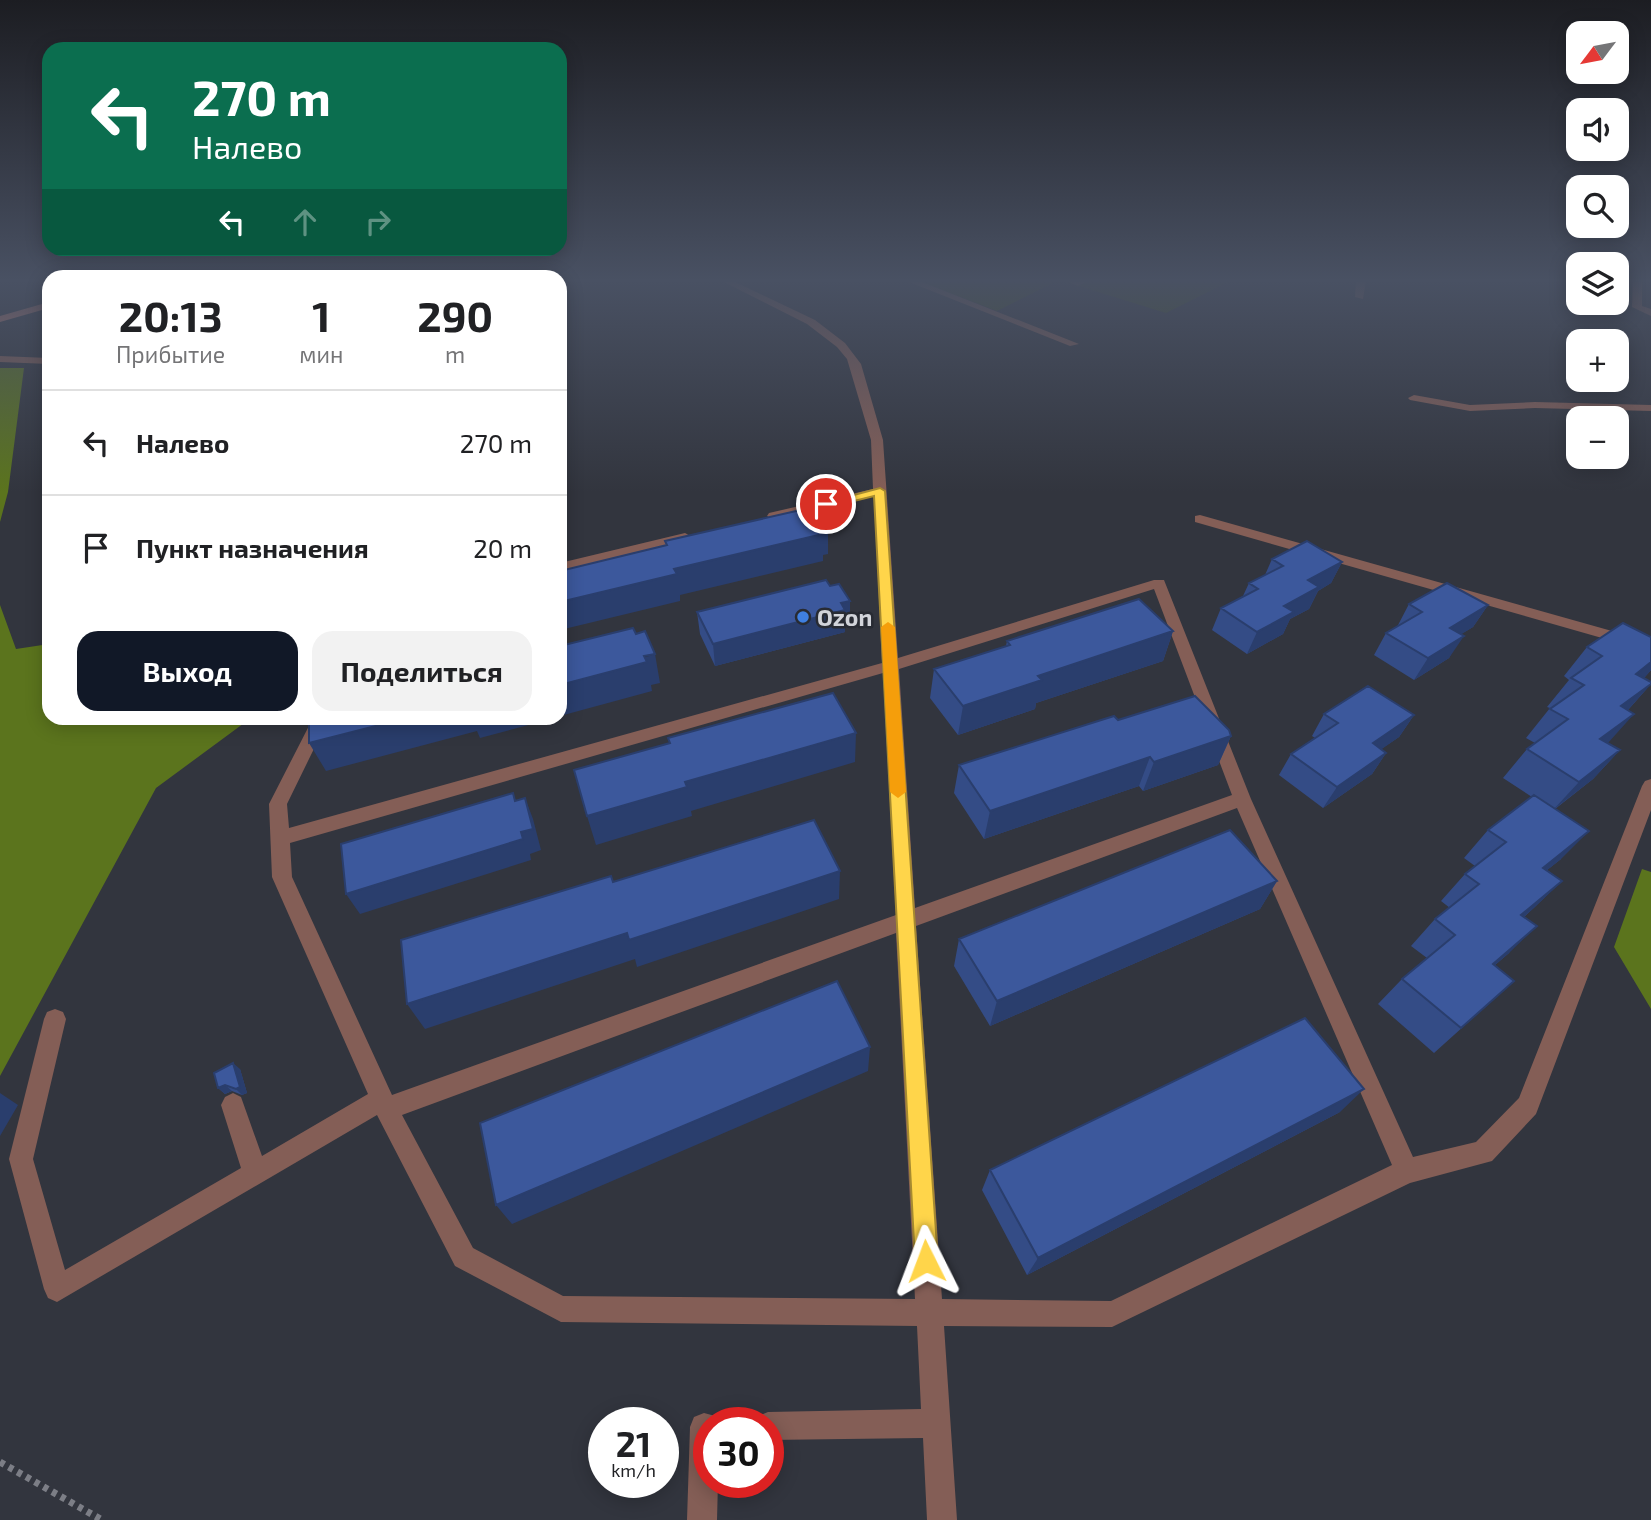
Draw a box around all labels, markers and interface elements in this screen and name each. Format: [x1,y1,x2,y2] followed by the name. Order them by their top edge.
[1566,21,1629,84] north arrow
[1566,21,1629,469] map controls
[192,67,331,126] text: 270 m
[77,70,168,161] icon: left
[1566,98,1629,161] button: sound
[192,127,302,165] text: Налево
[1566,175,1629,238] button: search
[213,203,251,241] icon: left
[286,203,324,241] icon: ahead
[359,203,397,241] icon: right
[1566,252,1629,315] button: layers
[119,290,222,340] text: 20:13
[312,290,330,340] text: 1
[417,290,493,340] text: 290
[1566,329,1629,392] button: +
[116,340,225,368] text: Прибытие
[299,340,343,368] text: мин
[445,340,465,368] text: m
[1566,406,1629,469] button: −
[77,424,115,462] icon: left
[136,427,229,458] text: Налево
[460,427,532,458] text: 270 m
[796,474,856,534] pin
[807,485,845,523] icon: arrive
[77,529,115,567] icon: arrive
[136,532,369,563] text: Пункт назначения
[473,532,532,563] text: 20 m
[817,603,872,631] place label: Ozon
[795,609,811,625] marker: Ozon
[77,631,298,711] button: Выход
[312,631,532,711] button: Поделиться
[889,1224,963,1298] position arrow
[693,1407,784,1498] speed limit sign: 30
[616,1422,651,1464] text: 21
[611,1459,656,1481] text: km/h

